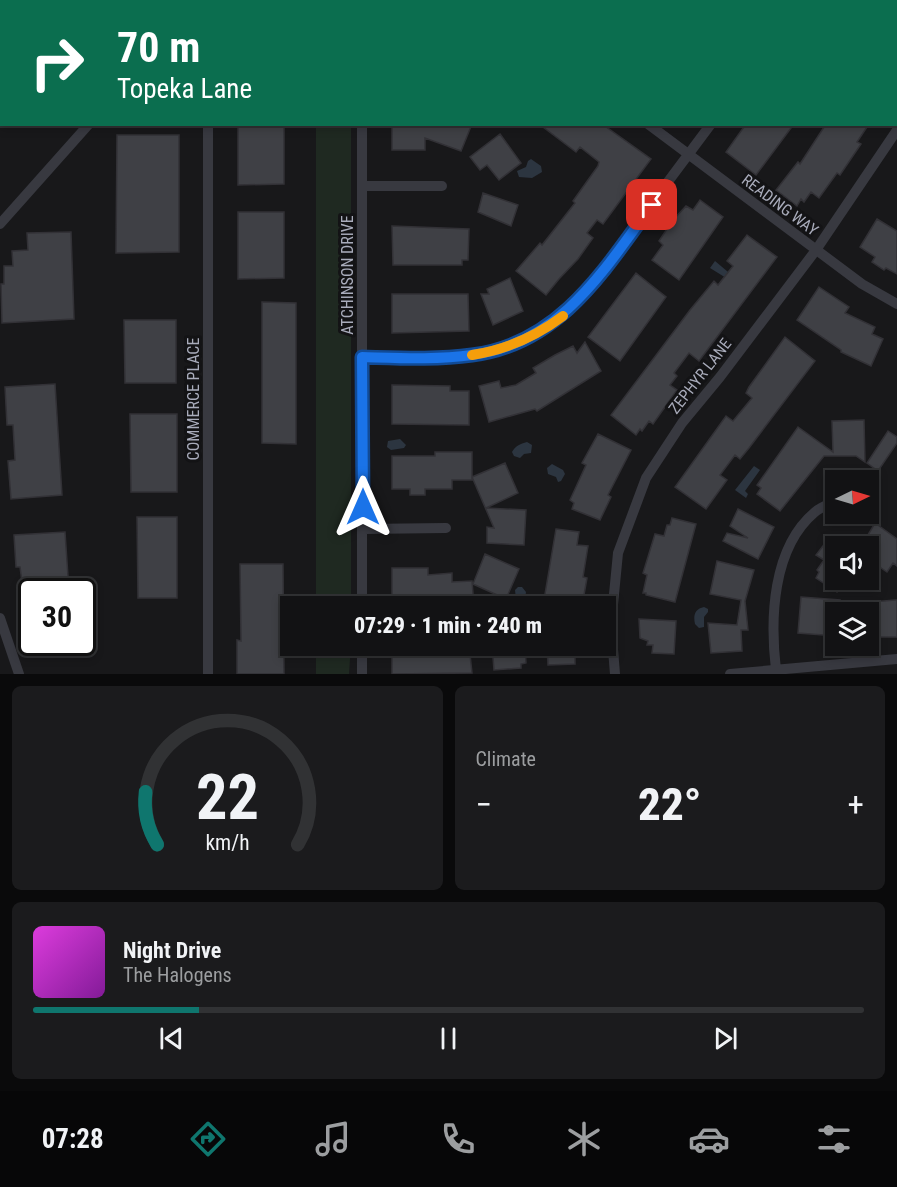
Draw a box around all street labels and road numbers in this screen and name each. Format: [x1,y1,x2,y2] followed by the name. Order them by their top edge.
[738,170,822,240] street label: READING WAY
[338,215,357,335] street label: ATCHINSON DRIVE
[665,335,735,417] street label: ZEPHYR LANE
[184,338,203,460] street label: COMMERCE PLACE

